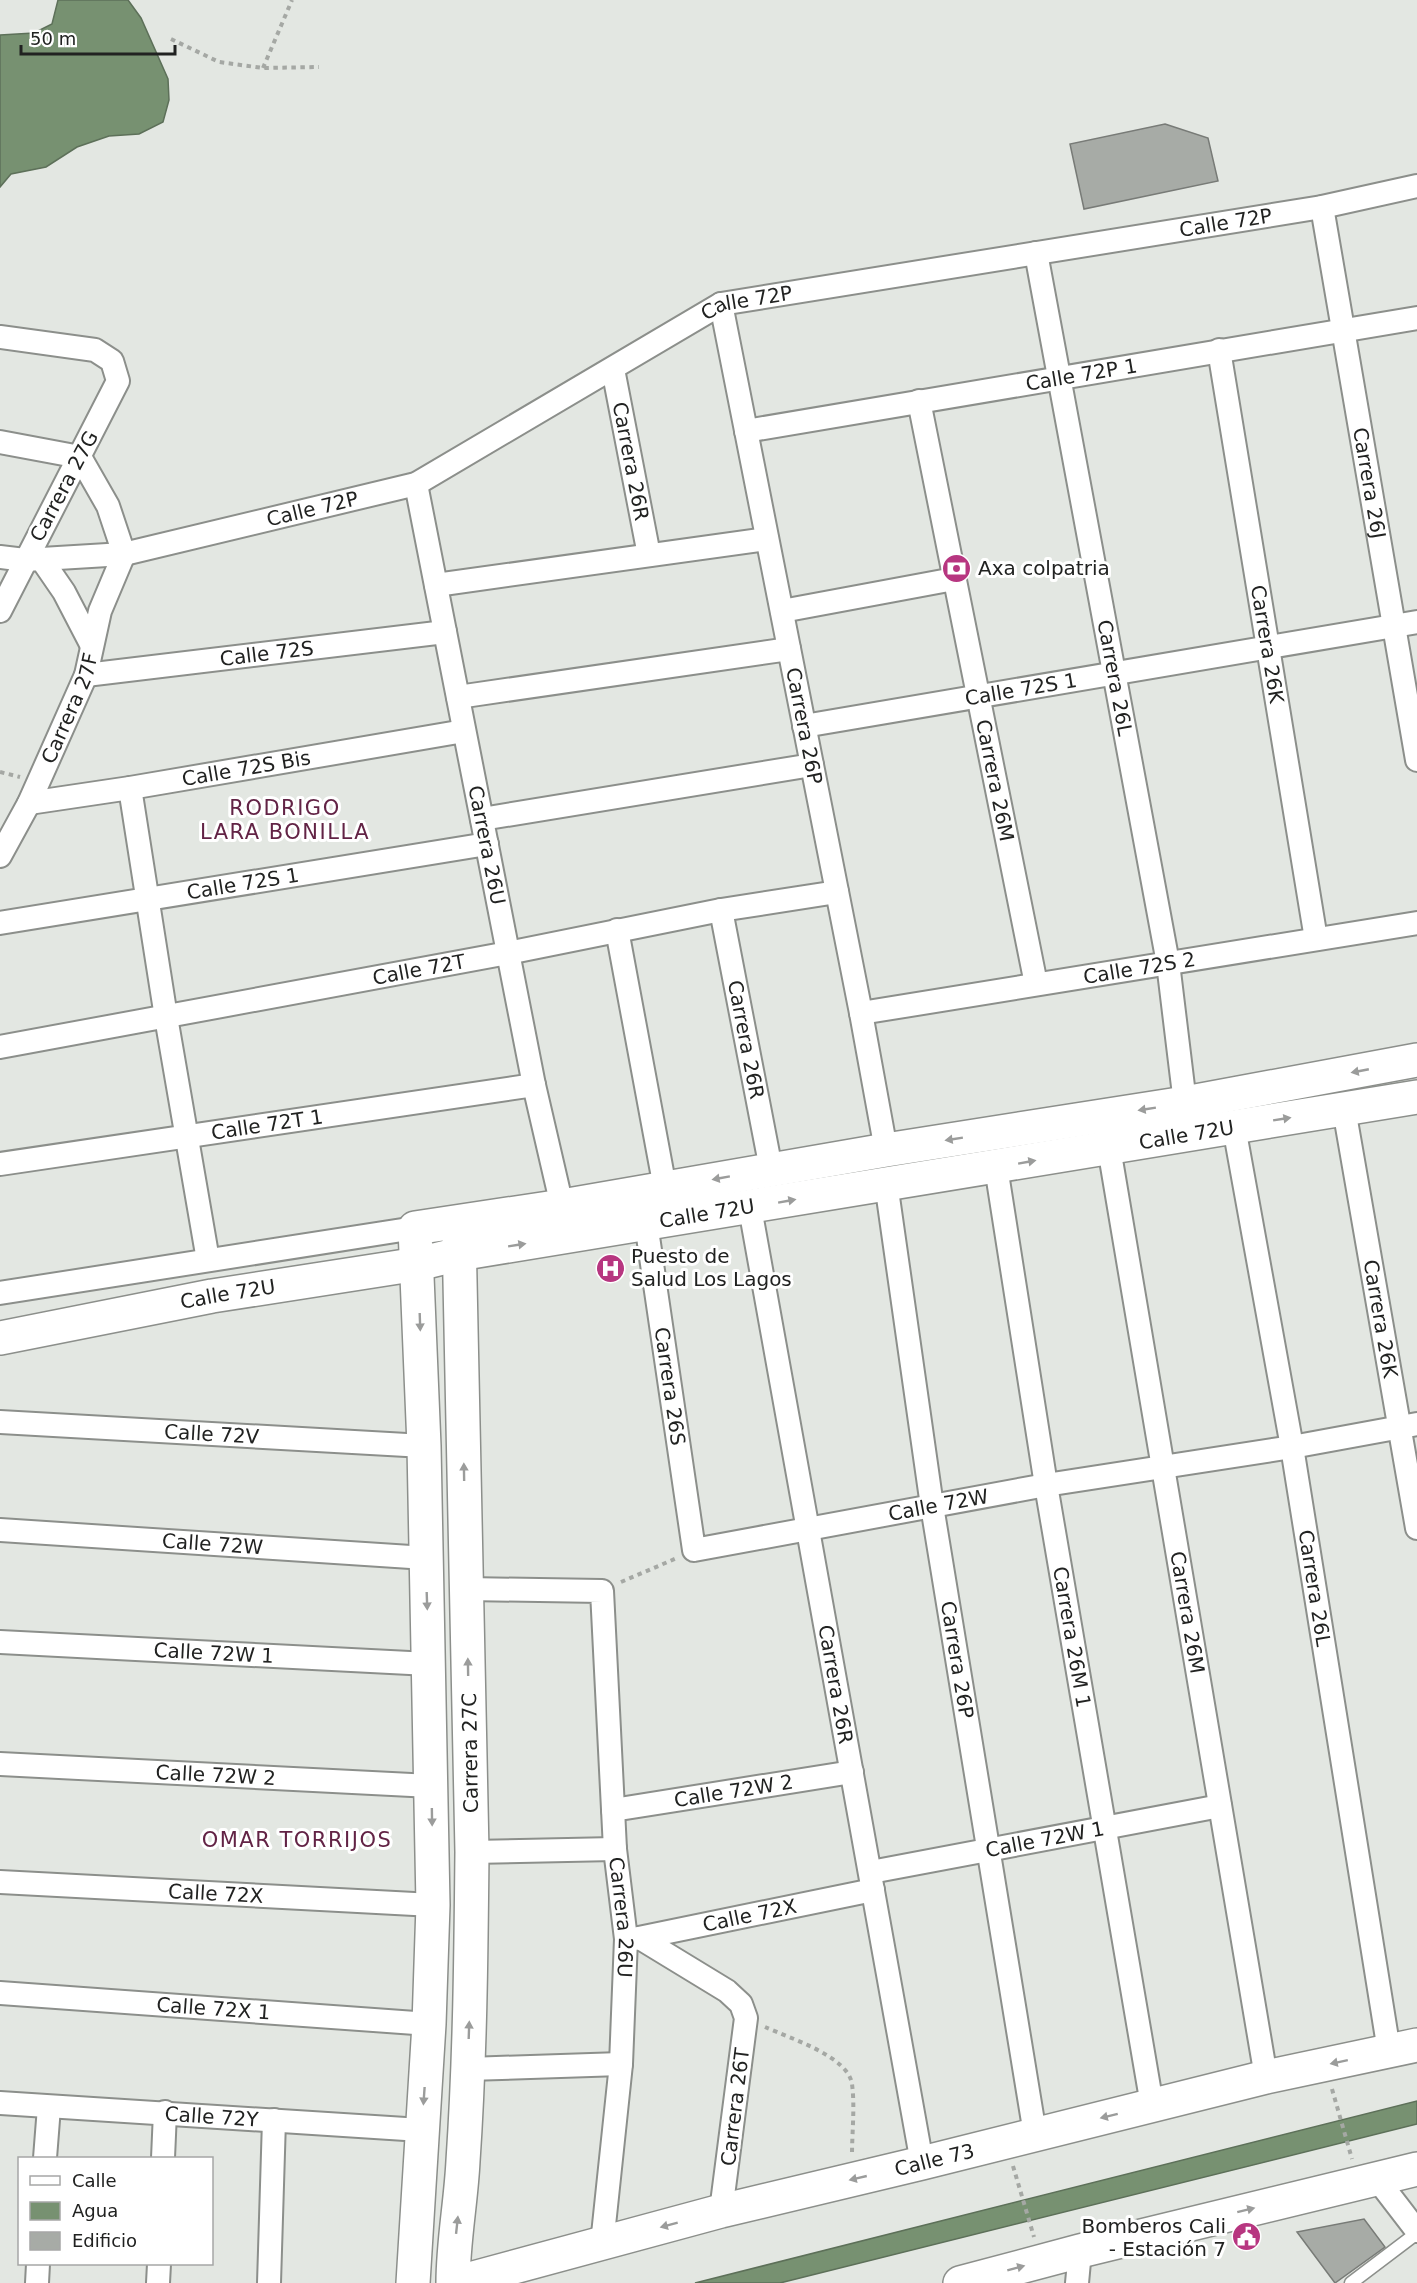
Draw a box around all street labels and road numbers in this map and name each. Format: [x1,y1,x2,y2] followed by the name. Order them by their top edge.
[1178,203,1274,242] street label: Calle 72P
[696,281,794,325] street label: Calle 72P
[1024,353,1139,396] street label: Calle 72P 1
[608,400,654,523] street label: Carrera 26R
[1348,426,1391,540] street label: Carrera 26J
[25,427,103,545] street label: Carrera 27G
[264,486,361,531] street label: Calle 72P
[1246,583,1289,706] street label: Carrera 26K
[1092,618,1138,739] street label: Carrera 26L
[219,636,315,671] street label: Calle 72S
[36,650,103,767] street label: Carrera 27F
[781,665,828,786] street label: Carrera 26P
[963,668,1079,711] street label: Calle 72S 1
[971,717,1019,843] street label: Carrera 26M
[180,745,312,791] street label: Calle 72S Bis
[463,783,510,907] street label: Carrera 26U
[185,863,301,905] street label: Calle 72S 1
[1082,947,1197,989] street label: Calle 72S 2
[371,949,468,990] street label: Calle 72T
[723,978,769,1101] street label: Carrera 26R
[210,1104,325,1145] street label: Calle 72T 1
[1137,1115,1236,1154] street label: Calle 72U
[658,1194,756,1233] street label: Calle 72U
[1358,1258,1403,1381] street label: Carrera 26K
[178,1274,277,1314] street label: Calle 72U
[649,1326,690,1447] street label: Carrera 26S
[163,1419,260,1449] street label: Calle 72V
[886,1484,991,1526] street label: Calle 72W
[1293,1528,1336,1649] street label: Carrera 26L
[161,1529,264,1559] street label: Calle 72W
[1165,1549,1210,1675] street label: Carrera 26M
[1048,1564,1096,1709] street label: Carrera 26M 1
[936,1599,979,1720] street label: Carrera 26P
[813,1623,858,1746] street label: Carrera 26R
[153,1638,274,1668] street label: Calle 72W 1
[457,1693,483,1813] street label: Carrera 27C
[155,1760,276,1790] street label: Calle 72W 2
[672,1770,795,1812] street label: Calle 72W 2
[984,1816,1106,1862] street label: Calle 72W 1
[604,1856,638,1978] street label: Carrera 26U
[168,1879,264,1908] street label: Calle 72X
[701,1894,799,1937] street label: Calle 72X
[156,1992,271,2025] street label: Calle 72X 1
[716,2046,754,2167] street label: Carrera 26T
[164,2102,260,2132] street label: Calle 72Y
[892,2138,977,2181] street label: Calle 73

